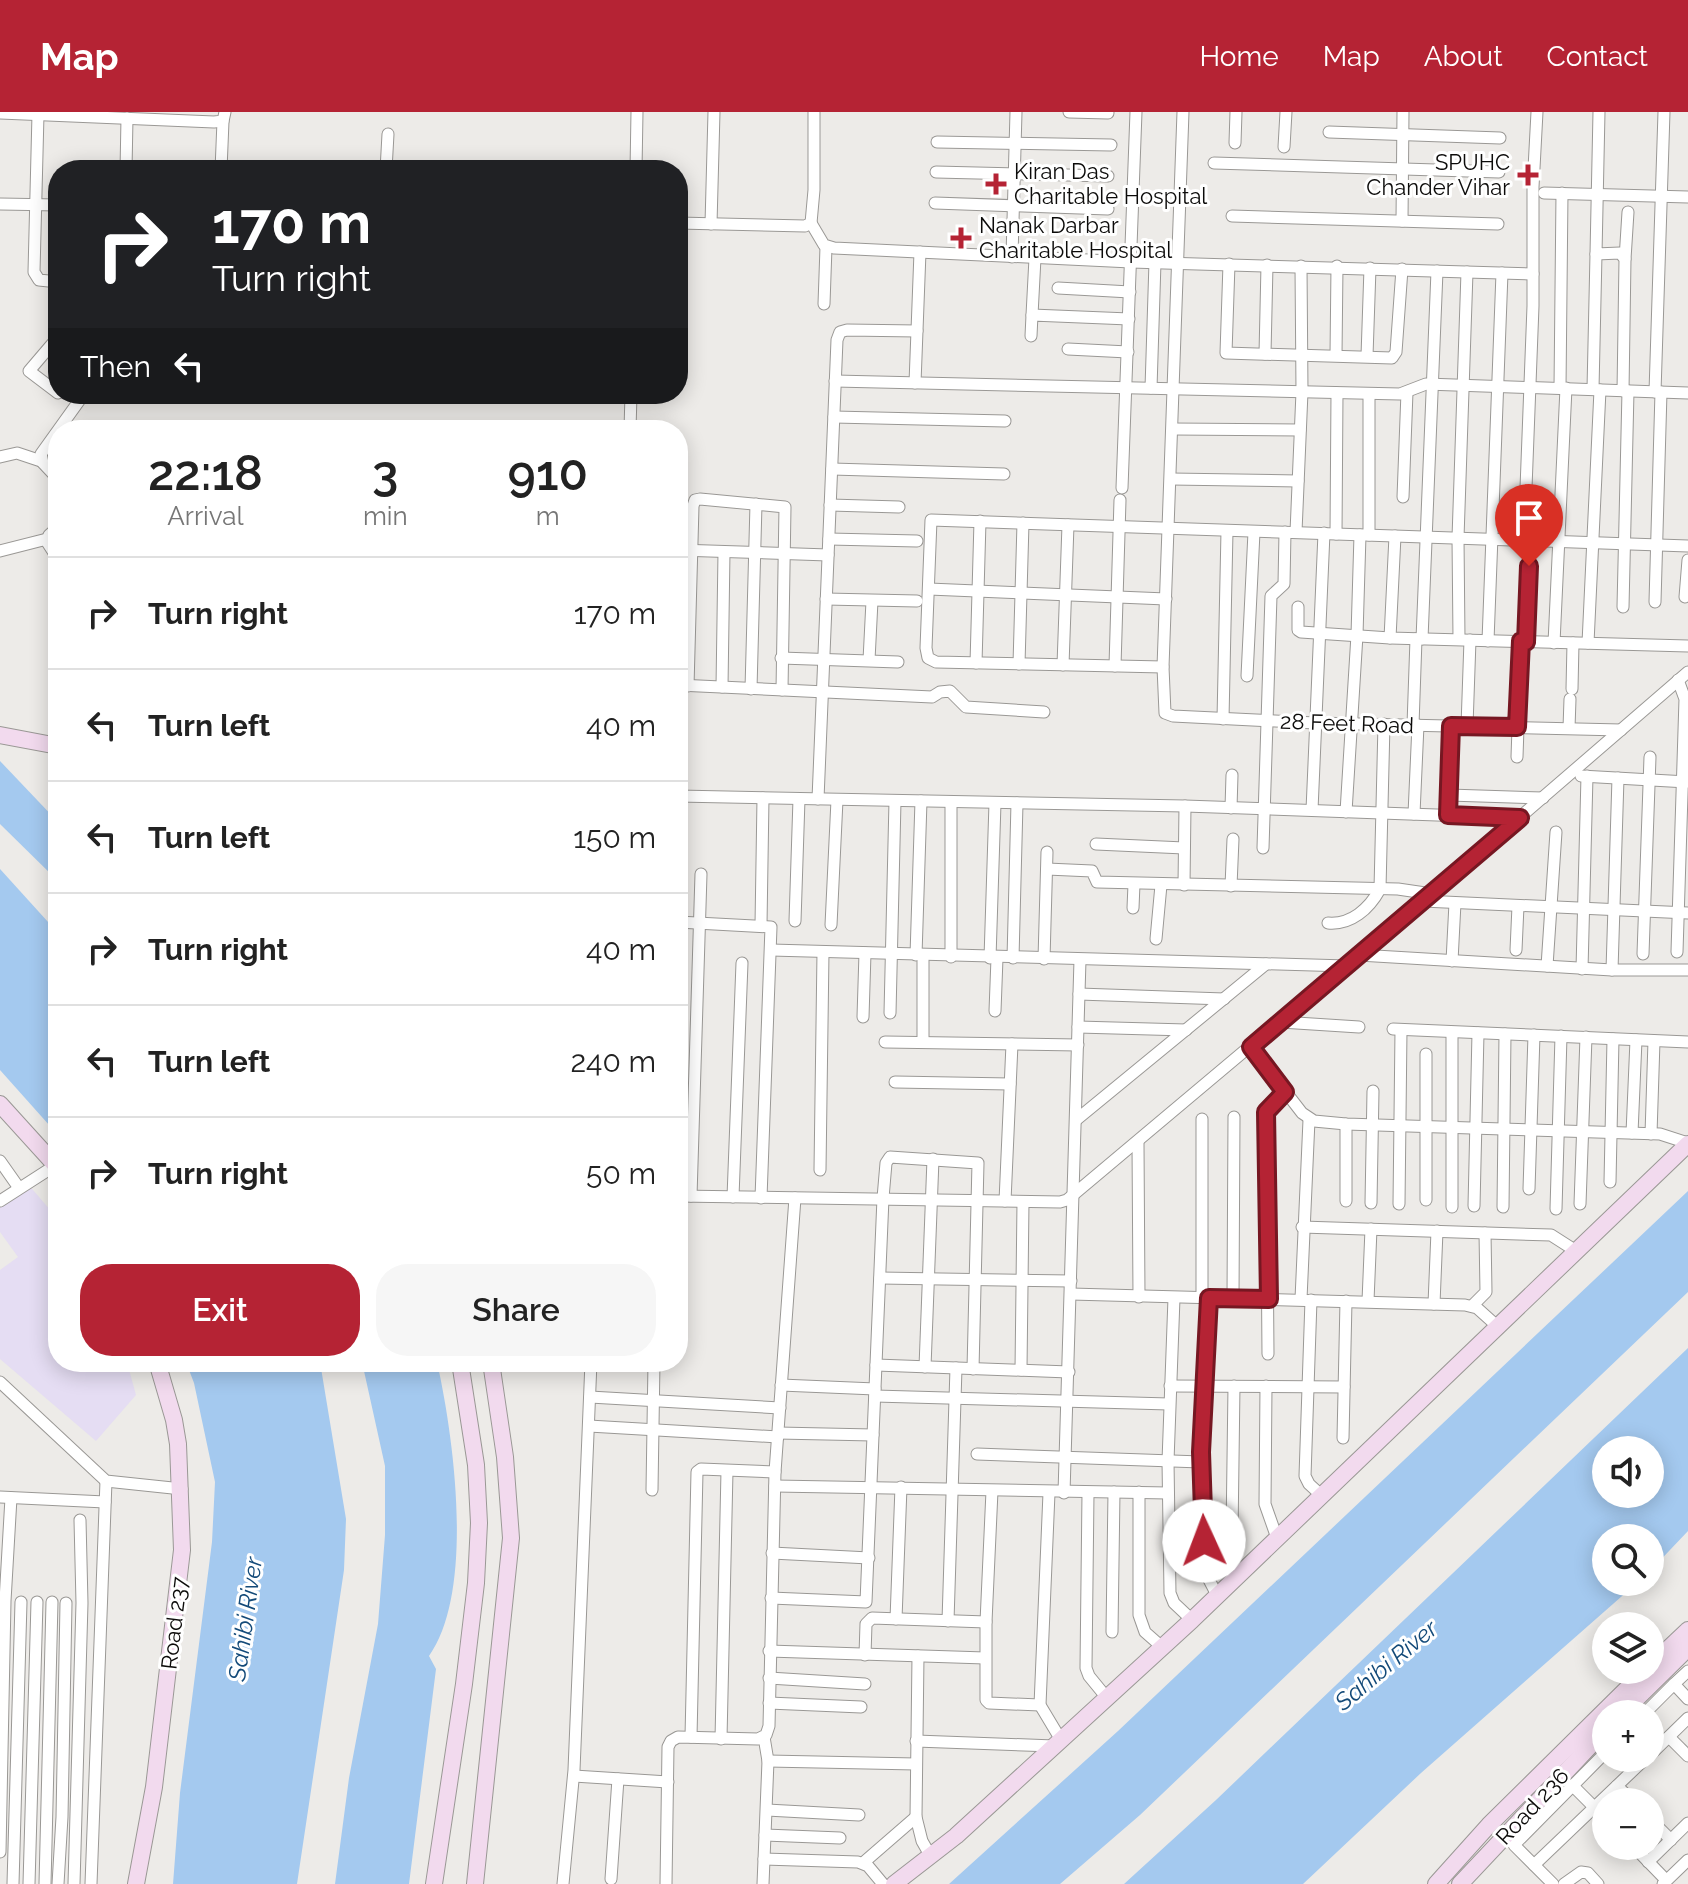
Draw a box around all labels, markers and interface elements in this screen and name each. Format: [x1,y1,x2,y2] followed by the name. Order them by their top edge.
[40,34,119,79] text: Map
[1199,40,1279,73] text: Home
[1323,40,1380,73] text: Map
[1424,40,1503,73] text: About
[1547,40,1648,73] text: Contact
[1366,149,1510,200] place label: SPUHC Chander Vihar
[1014,158,1207,209] place label: Kiran Das Charitable Hospital
[1517,164,1539,186] marker: SPUHC Chander Vihar
[985,173,1007,195] marker: Kiran Das Charitable Hospital
[212,190,371,256] text: 170 m
[80,192,184,296] icon: right
[979,212,1172,263] place label: Nanak Darbar Charitable Hospital
[950,227,972,249] marker: Nanak Darbar Charitable Hospital
[212,257,371,299] text: Turn right
[167,344,211,388] icon: left
[80,349,151,384] text: Then
[148,445,263,501] text: 22:18
[372,445,398,501] text: 3
[508,445,588,501] text: 910
[1495,484,1563,566] pin
[1507,496,1551,540] icon: arrive
[167,501,244,531] text: Arrival
[363,501,408,531] text: min
[536,501,560,531] text: m
[80,591,124,635] icon: right
[148,596,288,631] text: Turn right
[574,596,656,631] text: 170 m
[80,703,124,747] icon: left
[148,708,270,743] text: Turn left
[586,708,656,743] text: 40 m
[1280,708,1414,738] street label: 28 Feet Road
[80,815,124,859] icon: left
[148,820,270,855] text: Turn left
[573,820,656,855] text: 150 m
[80,927,124,971] icon: right
[148,932,288,967] text: Turn right
[586,932,656,967] text: 40 m
[80,1039,124,1083] icon: left
[148,1044,270,1079] text: Turn left
[570,1044,656,1079] text: 240 m
[80,1151,124,1195] icon: right
[148,1156,288,1191] text: Turn right
[586,1156,656,1191] text: 50 m
[80,1264,360,1356] button: Exit
[376,1264,656,1356] button: Share
[1592,1436,1664,1860] map controls
[1592,1436,1664,1508] button: sound
[1162,1499,1246,1583] position arrow
[1592,1524,1664,1596] button: search
[222,1554,268,1684] water label: Sahibi River
[155,1575,193,1671] street label: Road 237
[1592,1612,1664,1684] button: layers
[1328,1613,1444,1717] water label: Sahibi River
[1592,1700,1664,1772] button: +
[1490,1762,1574,1850] street label: Road 236
[1592,1788,1664,1860] button: −

